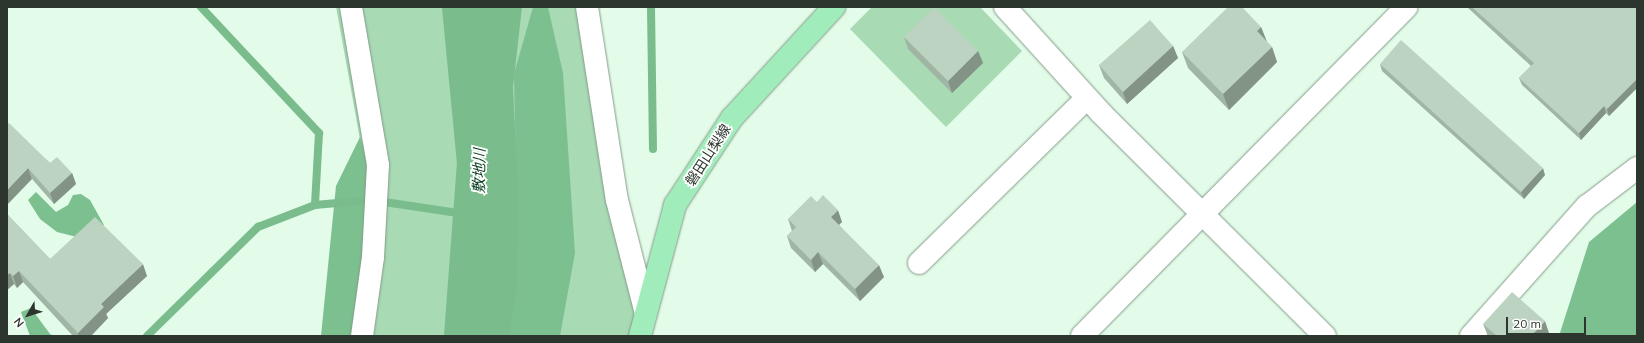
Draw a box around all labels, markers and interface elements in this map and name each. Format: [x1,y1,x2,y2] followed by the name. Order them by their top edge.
[682,121,734,189] street label: 磐田山梨線
[470,148,488,194] water label: 敷地川
[8,295,48,335] north arrow
[1508,309,1588,335] scale bar
[11,315,27,330] text: N
[1513,316,1541,331] text: 20 m

